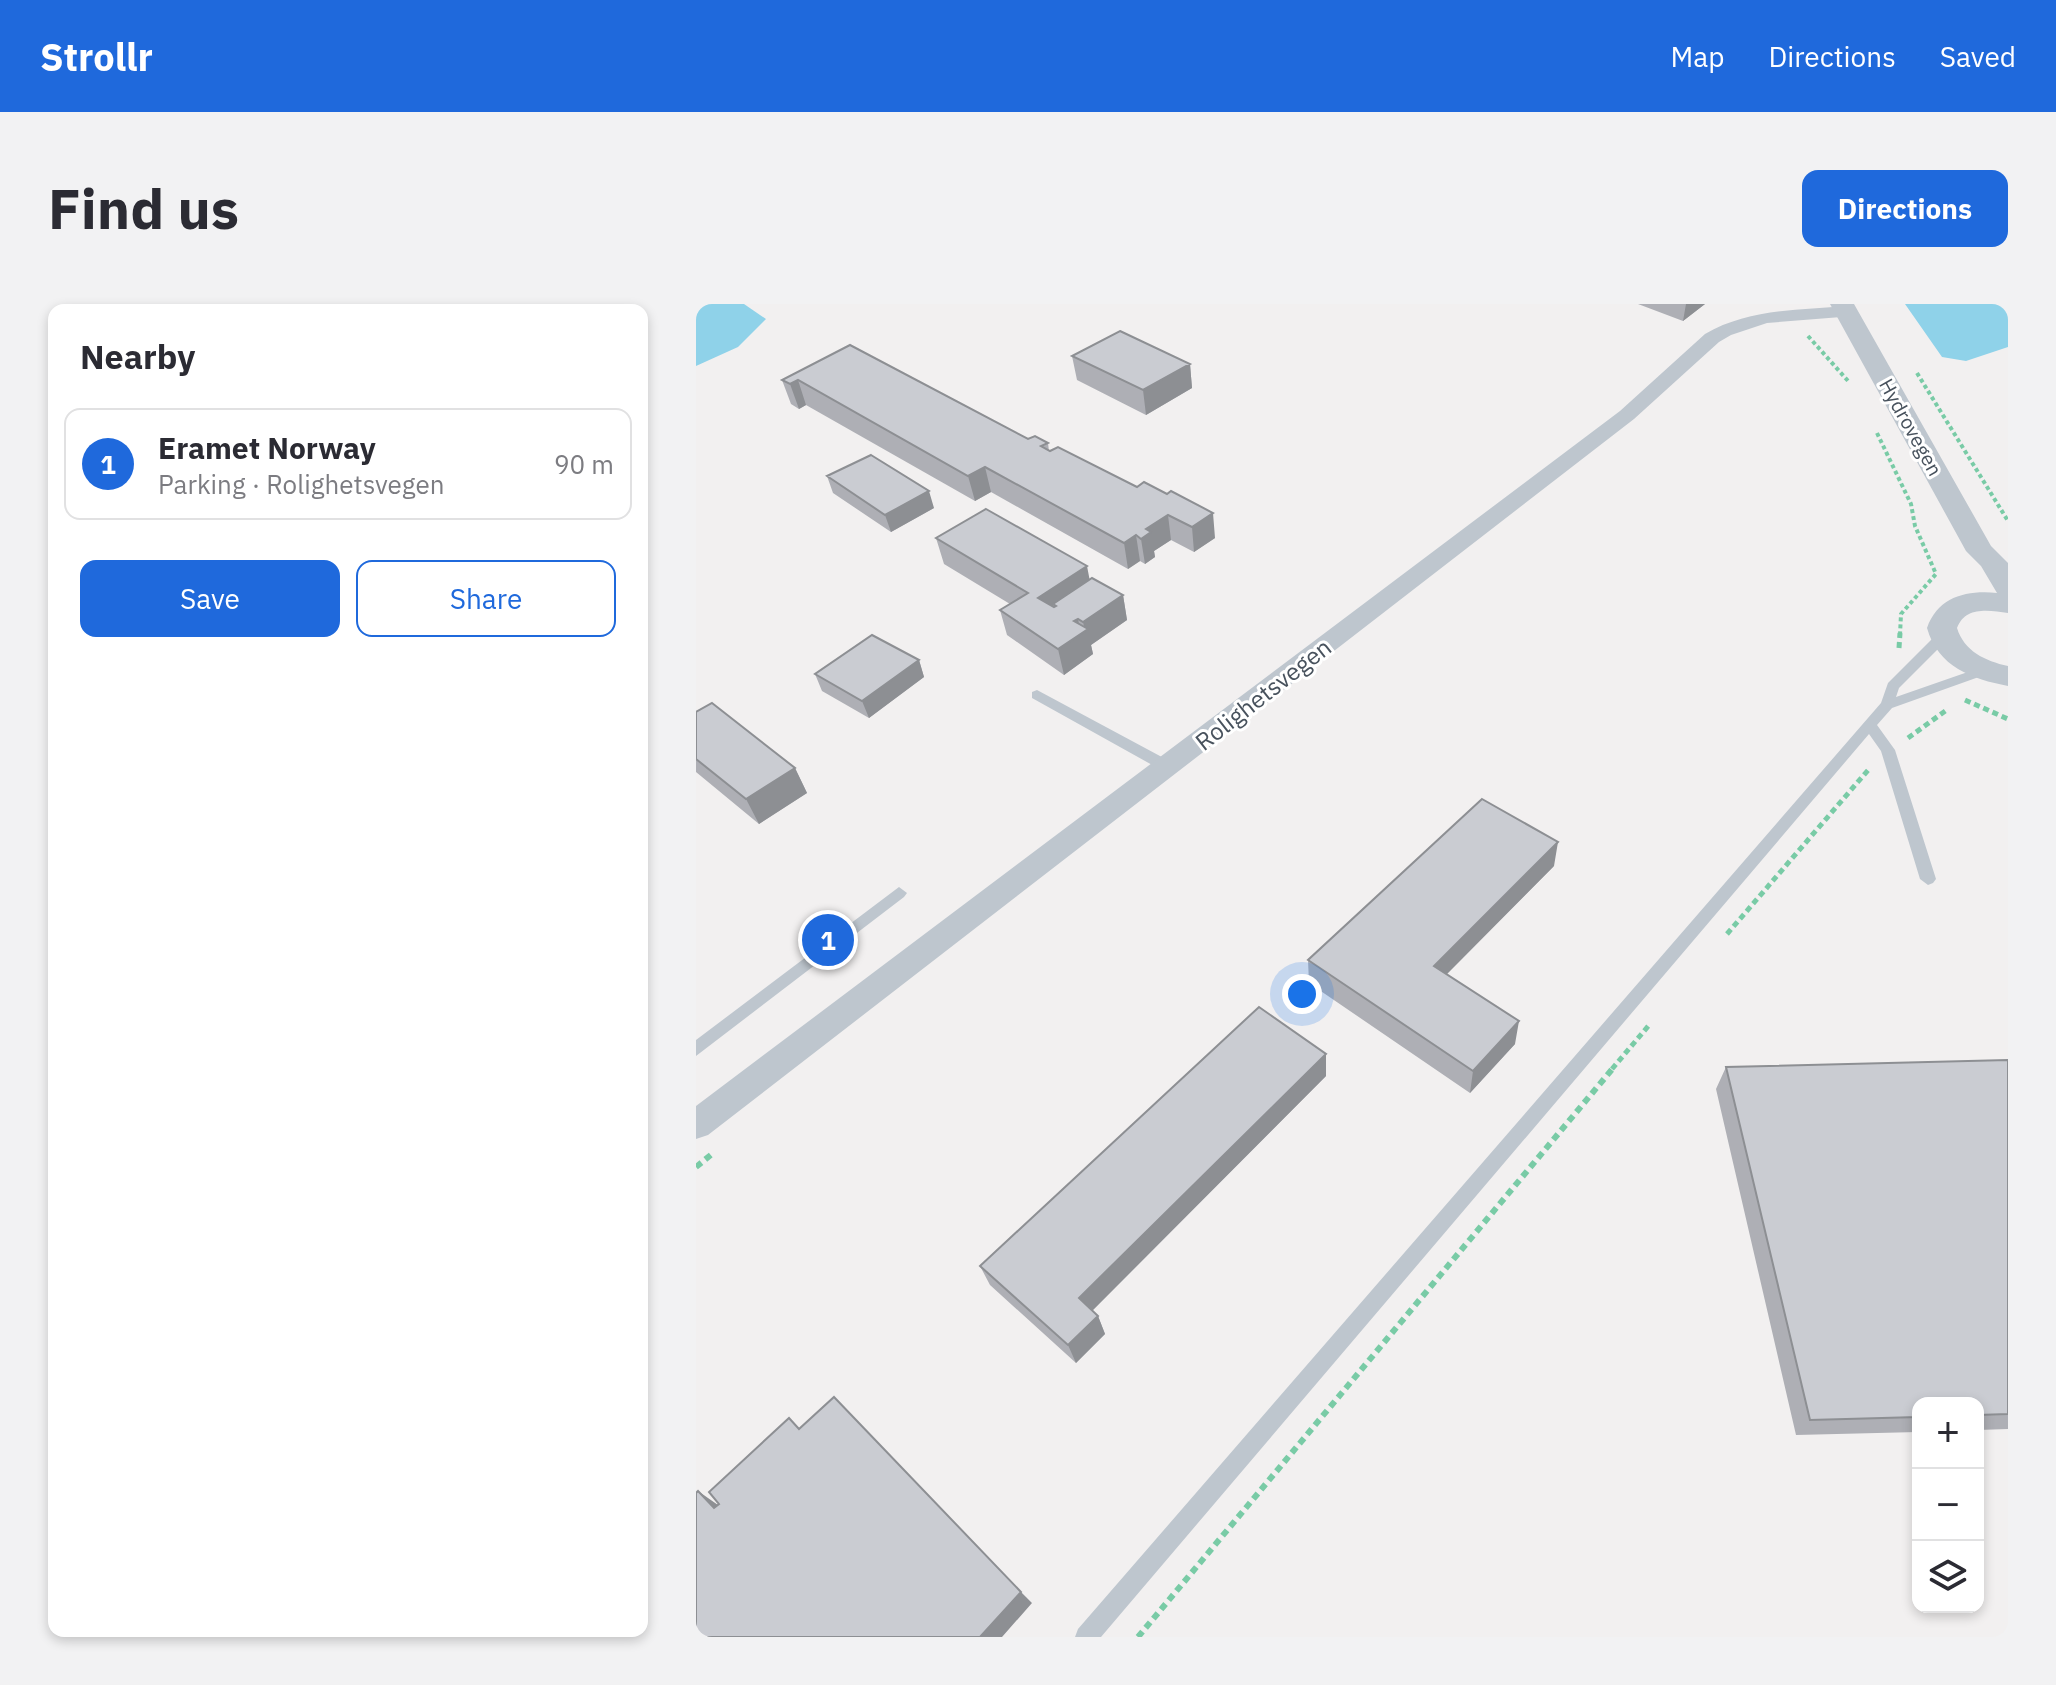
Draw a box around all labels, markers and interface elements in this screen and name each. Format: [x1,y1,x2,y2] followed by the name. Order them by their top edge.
[40,32,153,81] text: Strollr
[1670,38,1724,75] text: Map
[1768,38,1896,75] text: Directions
[1940,38,2016,75] text: Saved
[1802,170,2008,247] button: Directions
[48,172,239,244] text: Find us
[80,334,195,378] text: Nearby
[1873,374,1949,480] street label: Hydrovegen
[158,428,376,467] text: Eramet Norway
[100,447,116,481] text: 1
[554,447,614,481] text: 90 m
[158,467,444,501] text: Parking · Rolighetsvegen
[80,560,340,637] button: Save
[356,560,616,637] button: Share
[1188,631,1338,757] street label: Rolighetsvegen
[802,910,854,970] pin: 1
[1282,974,1322,1014] your location
[1912,1397,1984,1613] map controls
[1912,1397,1984,1469] button: +
[1912,1469,1984,1541] button: −
[1912,1541,1984,1613] button: layers

